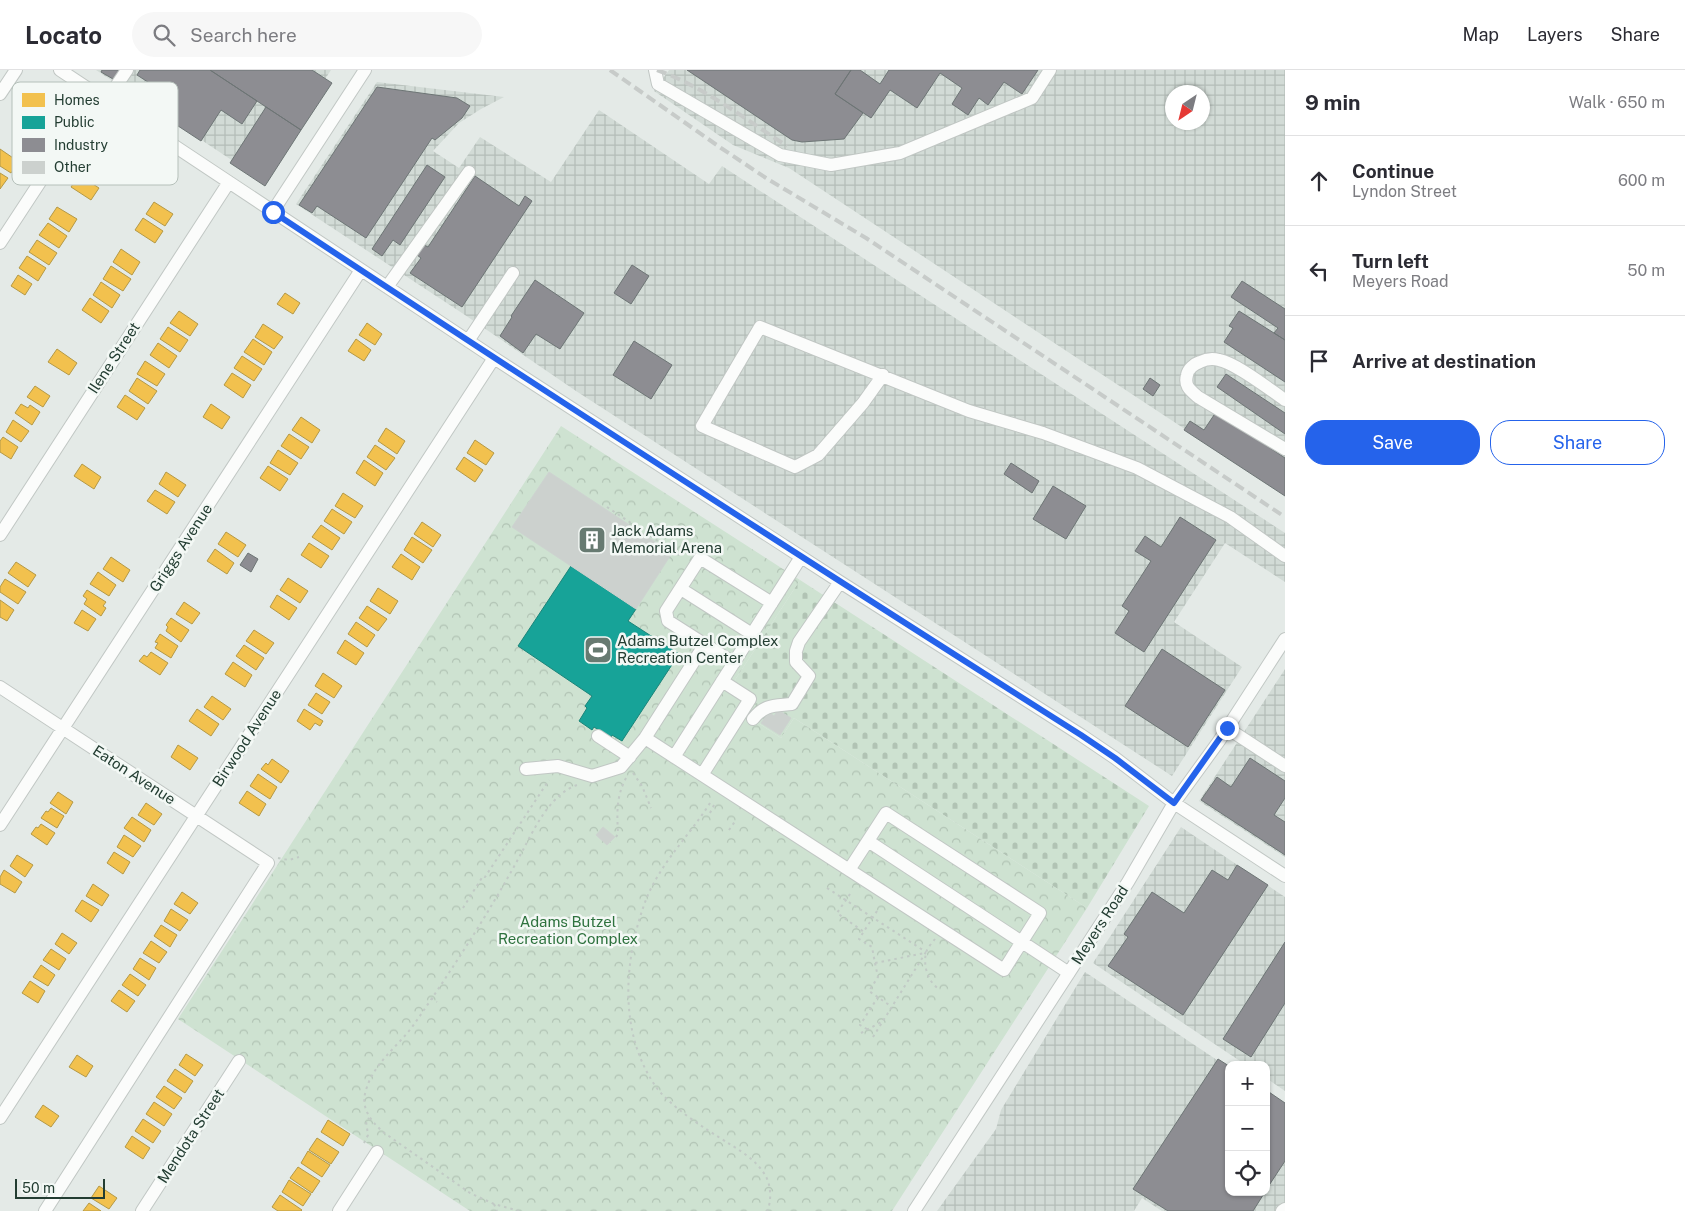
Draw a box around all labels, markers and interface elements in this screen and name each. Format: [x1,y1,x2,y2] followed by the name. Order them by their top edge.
[132,12,482,57] search box
[25,21,102,49] text: Locato
[150,21,178,49] icon: search
[190,24,297,46] text: Search here
[1463,24,1499,45] text: Map
[1527,24,1583,45] text: Layers
[1611,24,1660,45] text: Share
[12,82,178,185] legend
[1165,85,1210,130] north arrow
[1305,90,1361,115] text: 9 min
[54,92,100,108] text: Homes
[1569,93,1665,112] text: Walk · 650 m
[54,114,95,130] text: Public
[54,137,109,153] text: Industry
[54,159,91,175] text: Other
[1352,160,1434,182] text: Continue
[1305,167,1333,195] icon: ahead
[1618,171,1665,190] text: 600 m
[1352,182,1457,201] text: Lyndon Street
[262,201,285,224] route start
[1352,250,1429,272] text: Turn left
[1305,257,1333,285] icon: left
[1627,261,1665,280] text: 50 m
[1352,272,1449,291] text: Meyers Road
[84,319,143,397] street label: Ilene Street
[1305,347,1333,375] icon: arrive
[1352,350,1536,372] text: Arrive at destination
[1305,420,1480,465] button: Save
[1490,420,1665,465] button: Share
[146,501,215,595] street label: Griggs Avenue
[611,522,722,556] place label: Jack Adams Memorial Arena
[577,525,607,555] building icon: Jack Adams Memorial Arena
[617,632,779,666] place label: Adams Butzel Complex Recreation Center
[583,635,613,665] sports icon: Adams Butzel Complex Recreation Center
[209,686,284,790] street label: Birwood Avenue
[1216,717,1239,740] route end
[90,742,179,808] street label: Eaton Avenue
[1068,882,1131,967] street label: Meyers Road
[498,913,638,947] park label: Adams Butzel Recreation Complex
[1225,1061,1270,1196] map controls
[1225,1061,1270,1106] button: +
[154,1085,227,1186] street label: Mendota Street
[1225,1106,1270,1151] button: −
[1225,1151,1270,1196] button: locate
[15,1176,105,1199] scale bar
[22,1180,55,1196] text: 50 m

